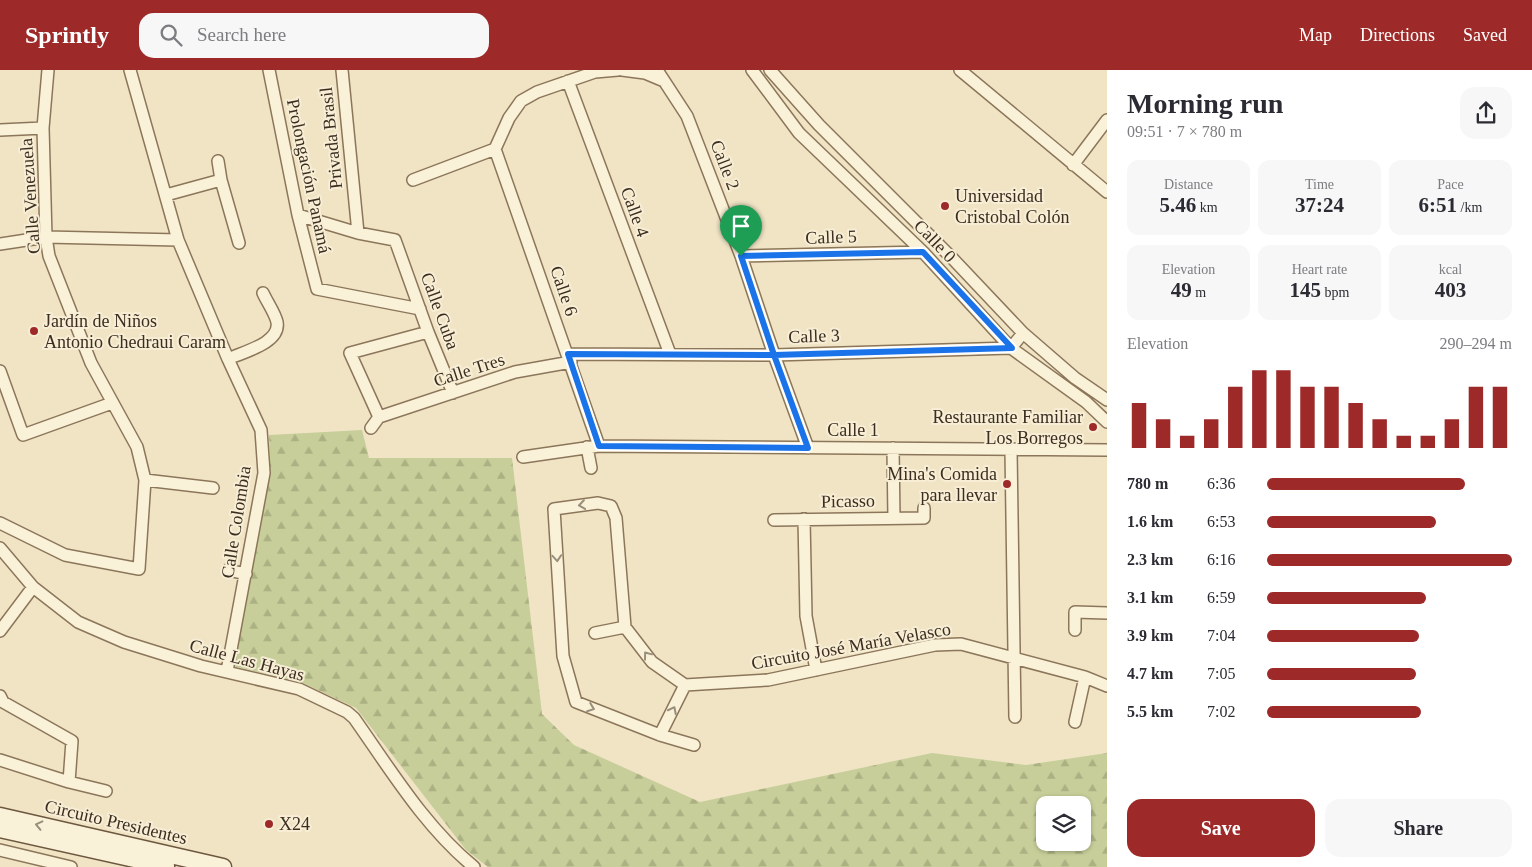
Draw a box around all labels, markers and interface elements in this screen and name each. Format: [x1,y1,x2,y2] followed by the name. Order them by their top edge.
[139,13,489,58] search box
[157,21,185,49] icon: search
[25,22,109,48] text: Sprintly
[197,24,286,45] text: Search here
[1299,25,1332,45] text: Map
[1360,25,1435,45] text: Directions
[1463,25,1507,45] text: Saved
[316,86,346,190] street label: Privada Brasil
[1460,87,1512,139] button: share
[1127,88,1283,119] text: Morning run
[283,97,335,255] street label: Prolongación Panamá
[1127,123,1242,140] text: 09:51 · 7 × 780 m
[16,137,44,255] street label: Calle Venezuela
[706,137,744,193] street label: Calle 2
[1164,177,1213,192] text: Distance
[1305,177,1334,192] text: Time
[1437,177,1464,192] text: Pace
[617,184,653,240] street label: Calle 4
[955,186,1070,227] place label: Universidad Cristobal Colón
[1159,193,1196,217] text: 5.46
[1295,193,1344,217] text: 37:24
[1419,193,1457,217] text: 6:51
[939,200,951,212] marker: Universidad Cristobal Colón
[1196,200,1218,215] text: km
[1457,200,1482,215] text: /km
[720,205,762,256] pin
[727,212,755,240] icon: arrive
[910,216,960,266] street label: Calle 0
[805,226,857,248] street label: Calle 5
[1162,262,1215,277] text: Elevation
[1292,262,1347,277] text: Heart rate
[1439,262,1462,277] text: kcal
[546,263,582,319] street label: Calle 6
[417,270,463,352] street label: Calle Cuba
[1171,278,1192,302] text: 49
[1290,278,1321,302] text: 145
[1435,278,1466,302] text: 403
[1192,285,1206,300] text: m
[1321,285,1349,300] text: bpm
[44,311,226,352] place label: Jardín de Niños Antonio Chedraui Caram
[28,325,40,337] marker: Jardín de Niños Antonio Chedraui Caram
[788,325,840,347] street label: Calle 3
[1127,335,1188,352] text: Elevation
[1440,335,1512,352] text: 290–294 m
[431,349,507,391] street label: Calle Tres
[933,407,1083,448] place label: Restaurante Familiar Los Borregos
[827,420,879,440] street label: Calle 1
[1087,421,1099,433] marker: Restaurante Familiar Los Borregos
[217,464,255,580] street label: Calle Colombia
[887,464,997,505] place label: Mina's Comida para llevar
[1127,475,1168,492] text: 780 m
[1207,475,1235,492] text: 6:36
[1001,478,1013,490] marker: Mina's Comida para llevar
[821,491,875,511] street label: Picasso
[578,499,586,510] one-way arrow
[1127,513,1173,530] text: 1.6 km
[1207,513,1235,530] text: 6:53
[1127,551,1173,568] text: 2.3 km
[1207,551,1235,568] text: 6:16
[551,554,562,562] one-way arrow
[1127,589,1173,606] text: 3.1 km
[1207,589,1235,606] text: 6:59
[750,619,952,673] street label: Circuito José María Velasco
[1127,627,1173,644] text: 3.9 km
[1207,627,1235,644] text: 7:04
[187,635,307,685] street label: Calle Las Hayas
[644,652,652,661] one-way arrow
[1127,665,1173,682] text: 4.7 km
[1207,665,1235,682] text: 7:05
[587,702,595,712] one-way arrow
[1127,703,1173,720] text: 5.5 km
[1207,703,1235,720] text: 7:02
[667,706,677,715] one-way arrow
[43,796,189,848] street label: Circuito Presidentes
[1036,796,1091,851] map controls
[1036,796,1091,851] button: layers
[1127,799,1315,857] button: Save
[1325,799,1512,857] button: Share
[279,814,310,834] place label: X24
[263,818,275,830] marker: X24
[34,820,43,831] one-way arrow

